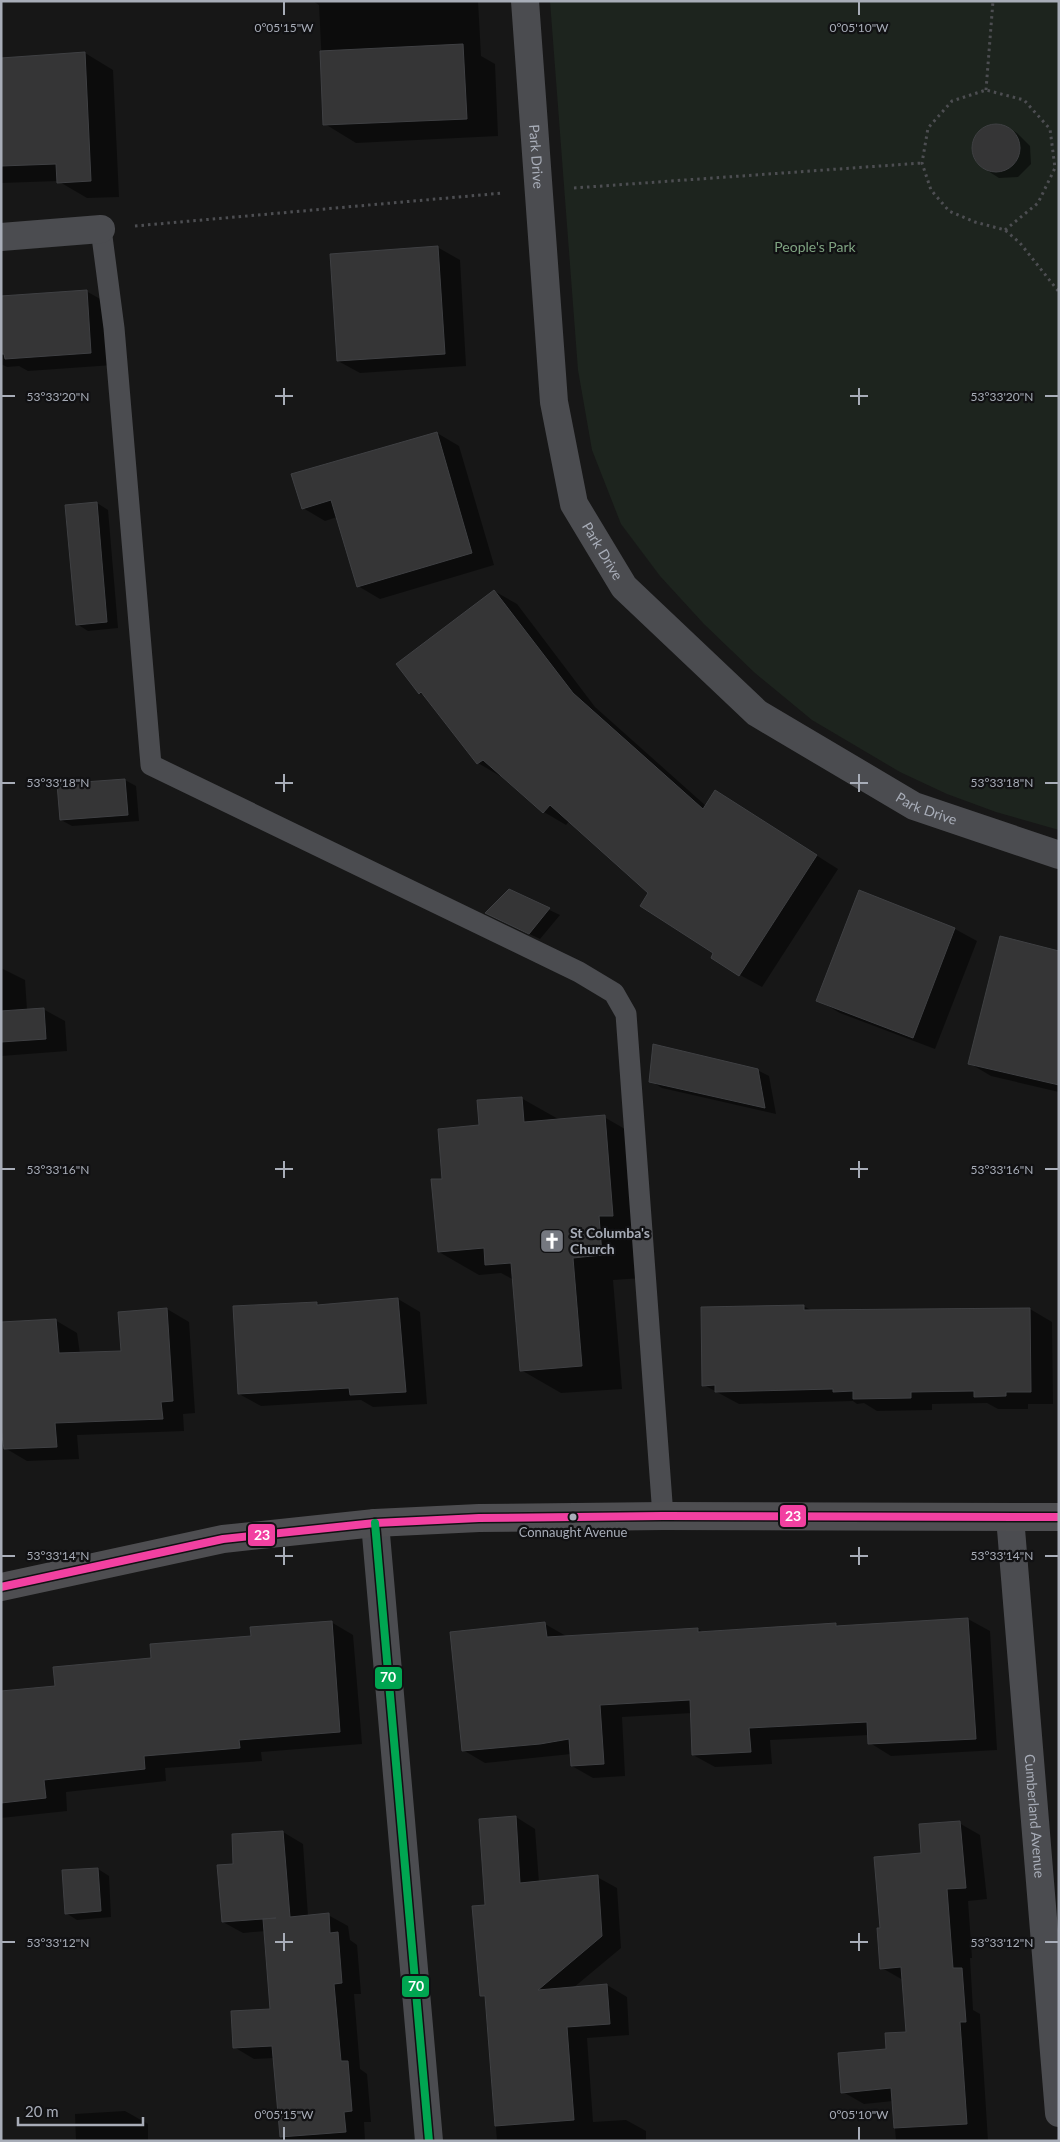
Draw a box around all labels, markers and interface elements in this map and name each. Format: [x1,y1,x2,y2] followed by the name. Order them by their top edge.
[254,20,314,35] text: 0°05'15"W
[829,20,889,35] text: 0°05'10"W
[526,124,548,189] street label: Park Drive
[774,238,857,255] park label: People's Park
[27,389,89,404] text: 53°33'20"N
[971,389,1033,404] text: 53°33'20"N
[579,519,627,583] street label: Park Drive
[27,775,89,790] text: 53°33'18"N
[971,775,1033,790] text: 53°33'18"N
[893,788,959,828] street label: Park Drive
[27,1162,89,1177] text: 53°33'16"N
[971,1162,1033,1177] text: 53°33'16"N
[570,1224,650,1257] place label: St Columba's Church
[539,1228,565,1254] church icon: St Columba's Church
[779,1504,807,1528] line badge: 23
[785,1507,801,1524] text: 23
[568,1512,578,1522] marker: Connaught Avenue
[247,1523,276,1547] line badge: 23
[519,1524,627,1540] place label: Connaught Avenue
[254,1526,270,1543] text: 23
[27,1548,89,1563] text: 53°33'14"N
[971,1548,1033,1563] text: 53°33'14"N
[374,1666,403,1690] line badge: 70
[380,1668,396,1685] text: 70
[1022,1753,1049,1879] street label: Cumberland Avenue
[27,1935,89,1950] text: 53°33'12"N
[971,1935,1033,1950] text: 53°33'12"N
[401,1975,430,1998] line badge: 70
[408,1977,424,1994] text: 70
[18,2094,142,2126] scale bar
[25,2102,59,2120] text: 20 m
[254,2107,314,2122] text: 0°05'15"W
[829,2107,889,2122] text: 0°05'10"W

